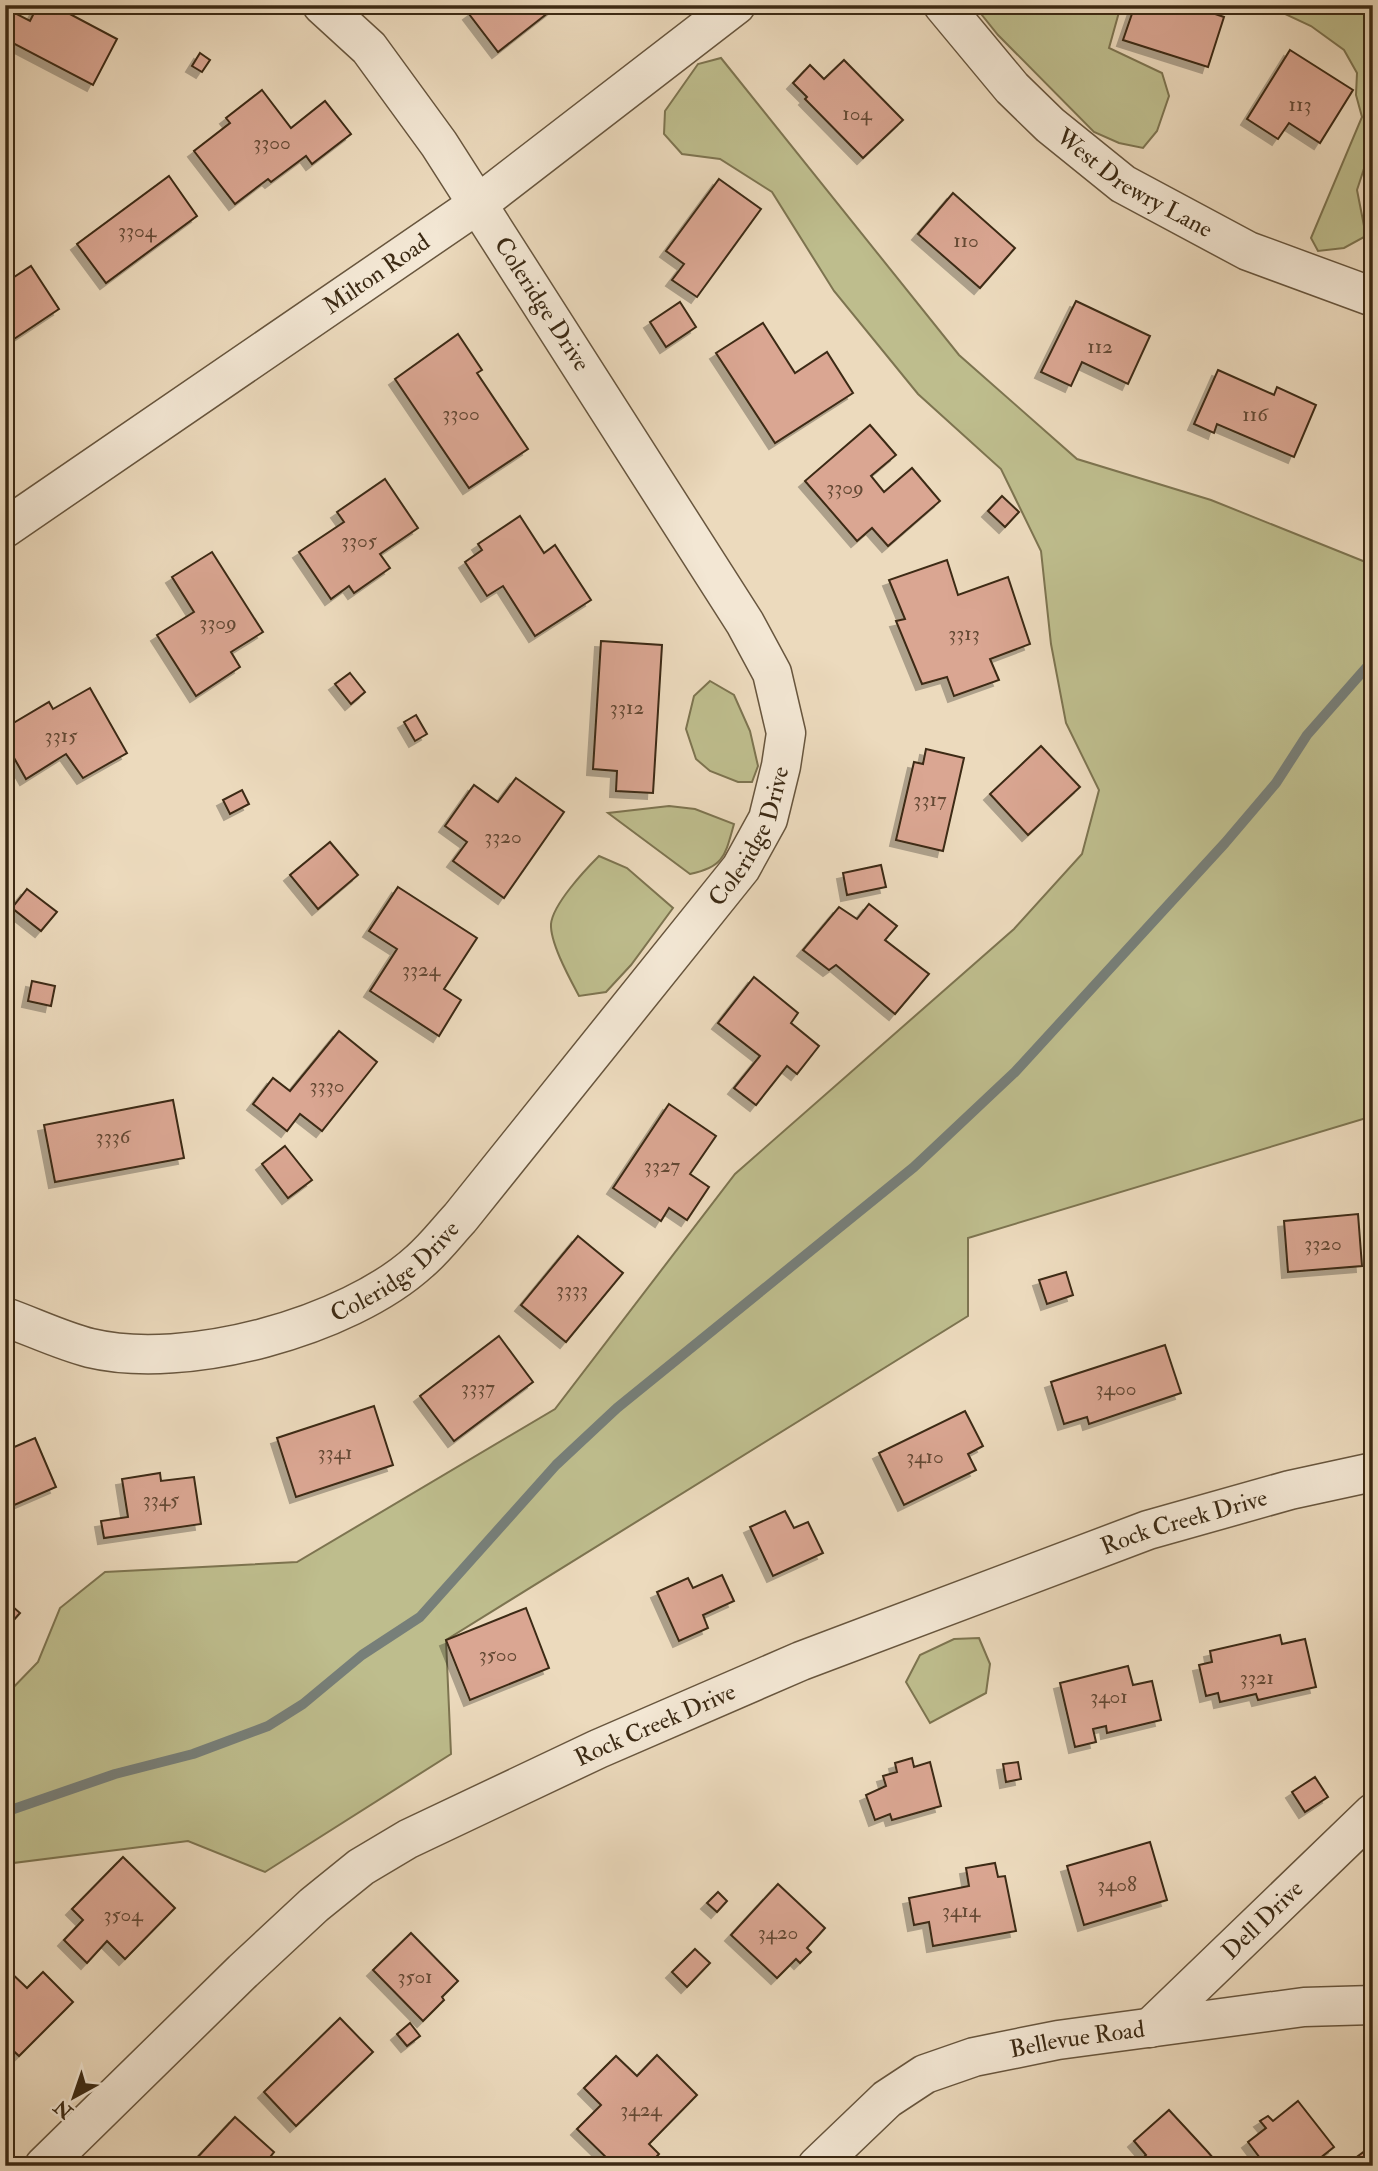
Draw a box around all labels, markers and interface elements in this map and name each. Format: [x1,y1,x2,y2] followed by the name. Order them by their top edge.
[1288,91,1312,118] house number: 113
[842,100,873,127] house number: 104
[1049,120,1218,245] street label: West Drewry Lane
[253,129,291,156] house number: 3300
[118,217,158,244] house number: 3304
[317,226,436,321] street label: Milton Road
[953,227,979,254] house number: 110
[487,231,597,377] street label: Coleridge Drive
[1087,333,1113,360] house number: 112
[442,400,480,427] house number: 3300
[1242,401,1269,428] house number: 116
[826,474,864,501] house number: 3309
[341,527,378,554] house number: 3305
[199,609,237,636] house number: 3309
[948,620,980,647] house number: 3313
[610,694,644,721] house number: 3312
[45,722,78,749] house number: 3315
[701,763,796,912] street label: Coleridge Drive
[913,786,947,813] house number: 3317
[484,823,522,850] house number: 3320
[402,956,442,983] house number: 3324
[310,1072,344,1099] house number: 3330
[96,1123,132,1150] house number: 3336
[644,1152,681,1179] house number: 3327
[325,1214,466,1329] street label: Coleridge Drive
[1304,1230,1342,1257] house number: 3320
[556,1276,588,1303] house number: 3333
[461,1374,495,1401] house number: 3337
[1096,1375,1136,1402] house number: 3400
[318,1439,352,1466] house number: 3341
[906,1443,944,1470] house number: 3410
[1096,1482,1271,1562] street label: Rock Creek Drive
[143,1486,180,1513] house number: 3345
[479,1641,517,1668] house number: 3500
[1240,1664,1274,1691] house number: 3321
[569,1676,740,1773] street label: Rock Creek Drive
[1090,1683,1128,1710] house number: 3401
[1097,1871,1137,1898] house number: 3408
[1215,1873,1310,1966] street label: Dell Drive
[942,1897,982,1924] house number: 3414
[103,1901,144,1928] house number: 3504
[758,1919,798,1946] house number: 3420
[397,1963,433,1990] house number: 3501
[1007,2013,1147,2065] street label: Bellevue Road
[38,2062,108,2132] north arrow
[49,2094,79,2125] text: N
[620,2096,663,2123] house number: 3424

